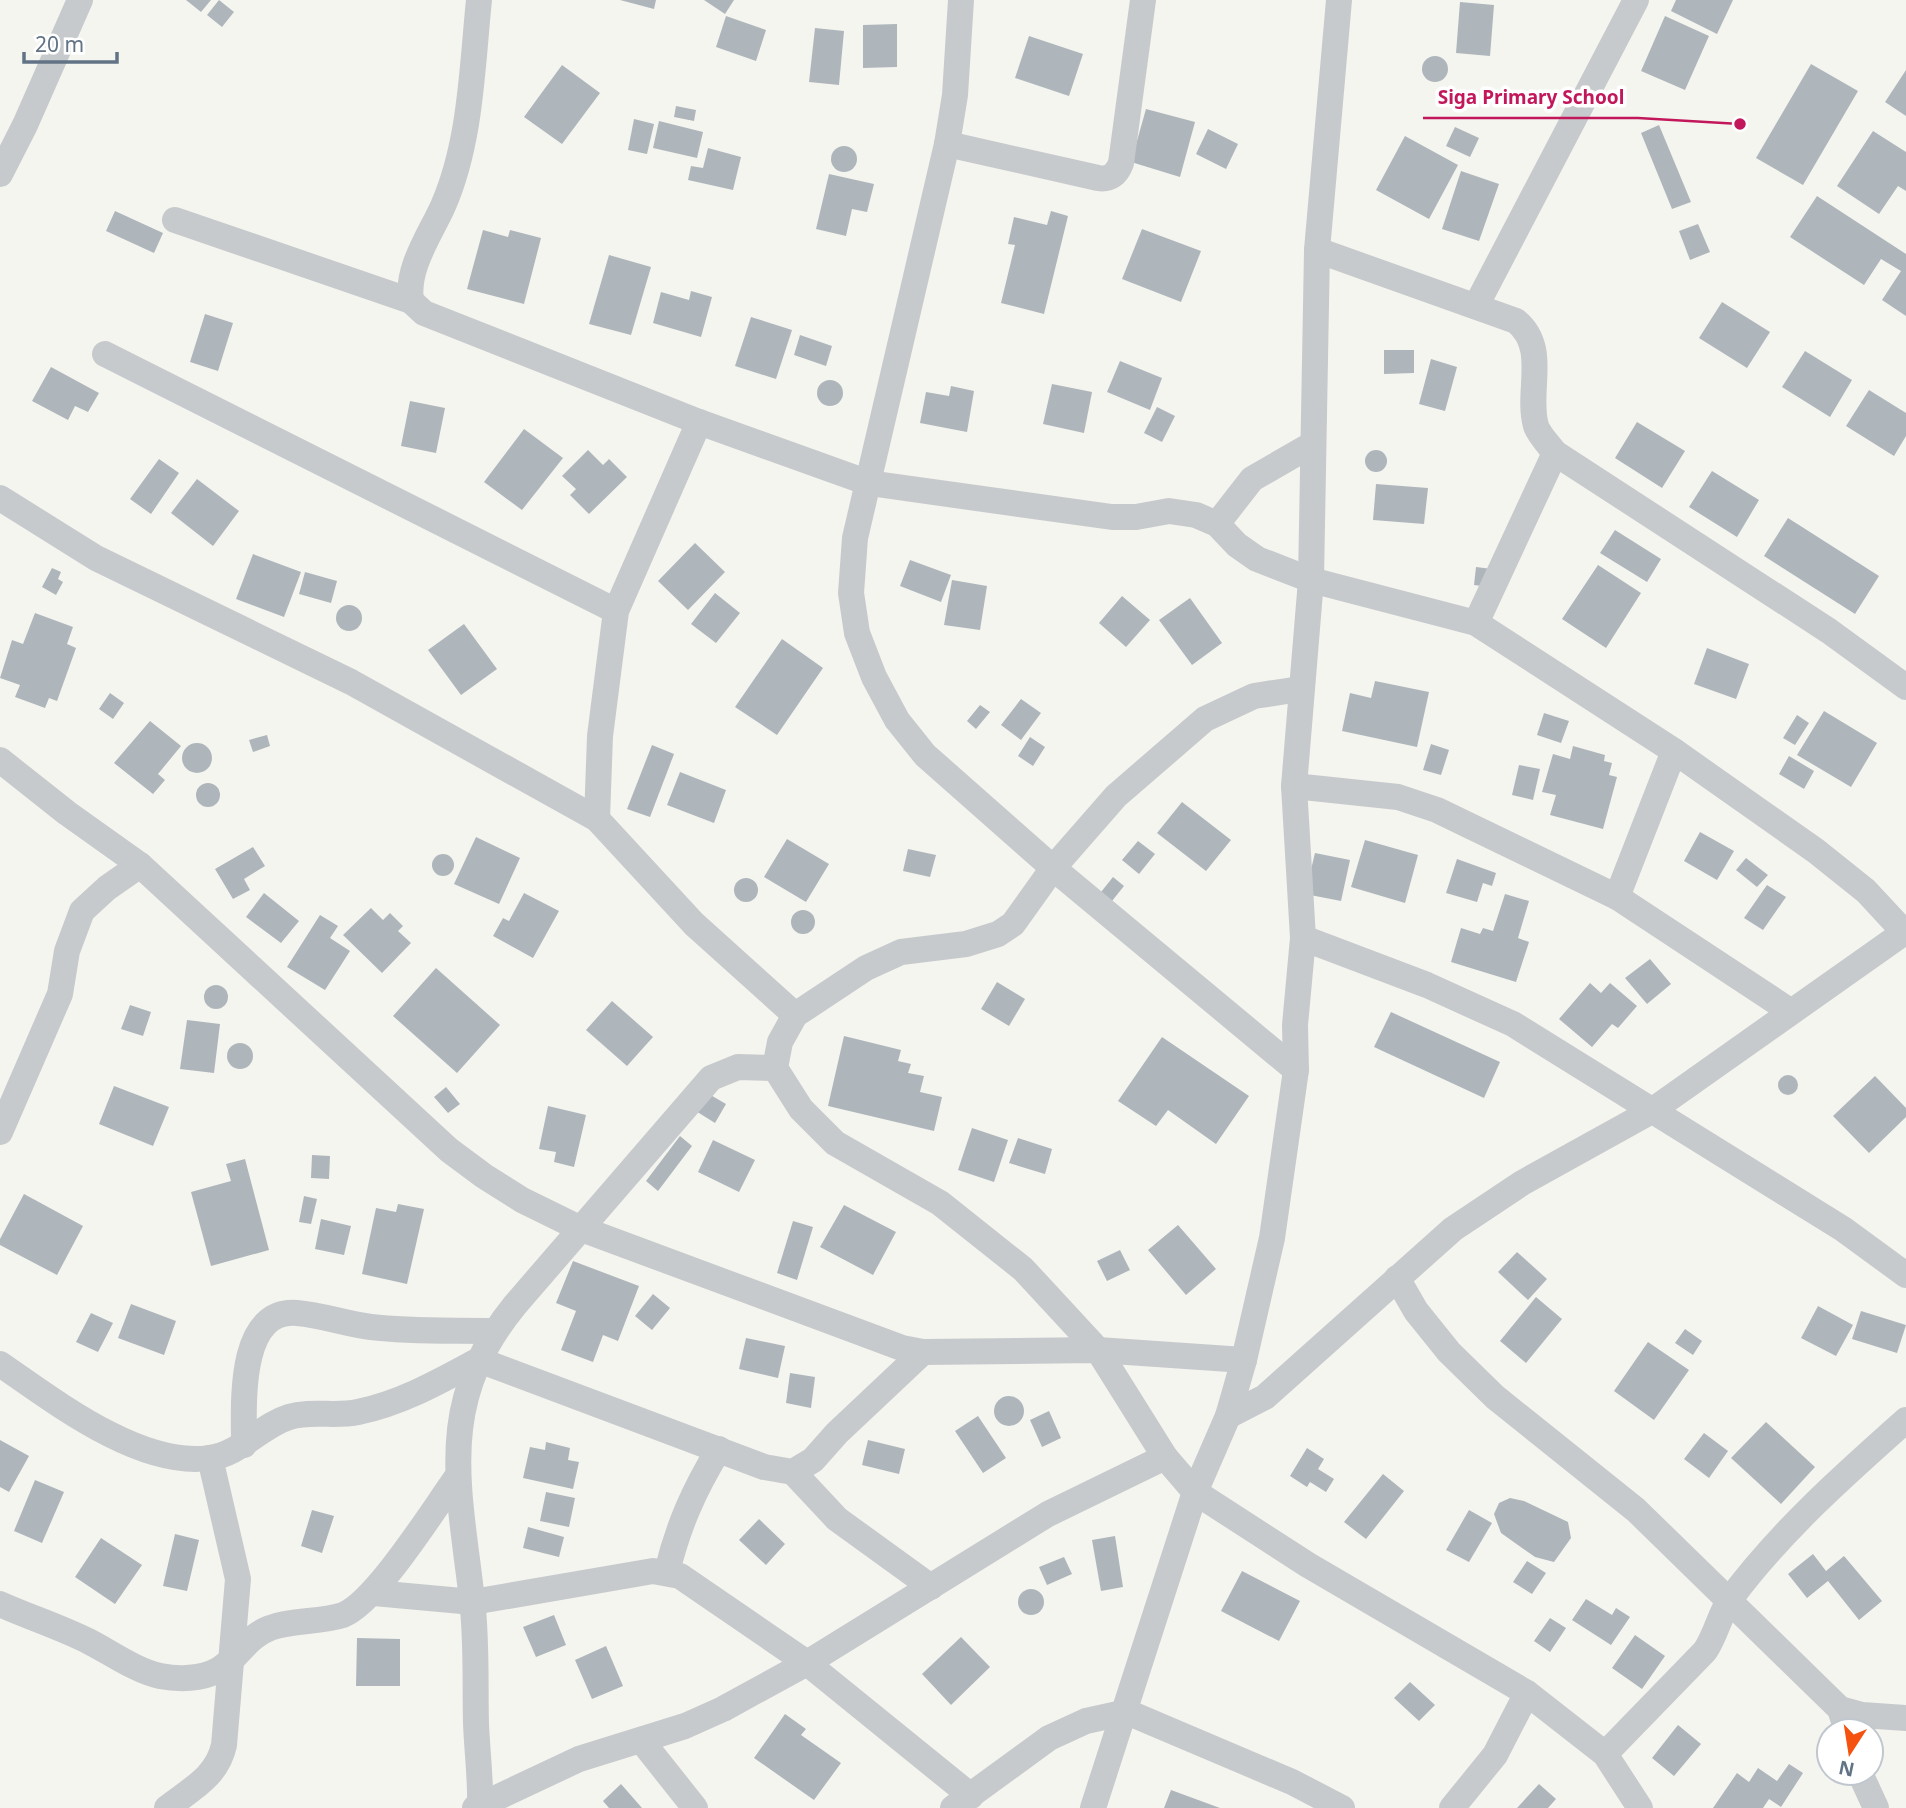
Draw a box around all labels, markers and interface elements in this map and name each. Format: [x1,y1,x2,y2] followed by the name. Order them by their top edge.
[24,21,117,65] scale bar
[35,30,84,58] text: 20 m
[1423,78,1638,118] callout: Siga Primary School
[1438,84,1624,110] text: Siga Primary School
[1815,1717,1885,1787] north arrow
[1836,1754,1857,1783] text: N

